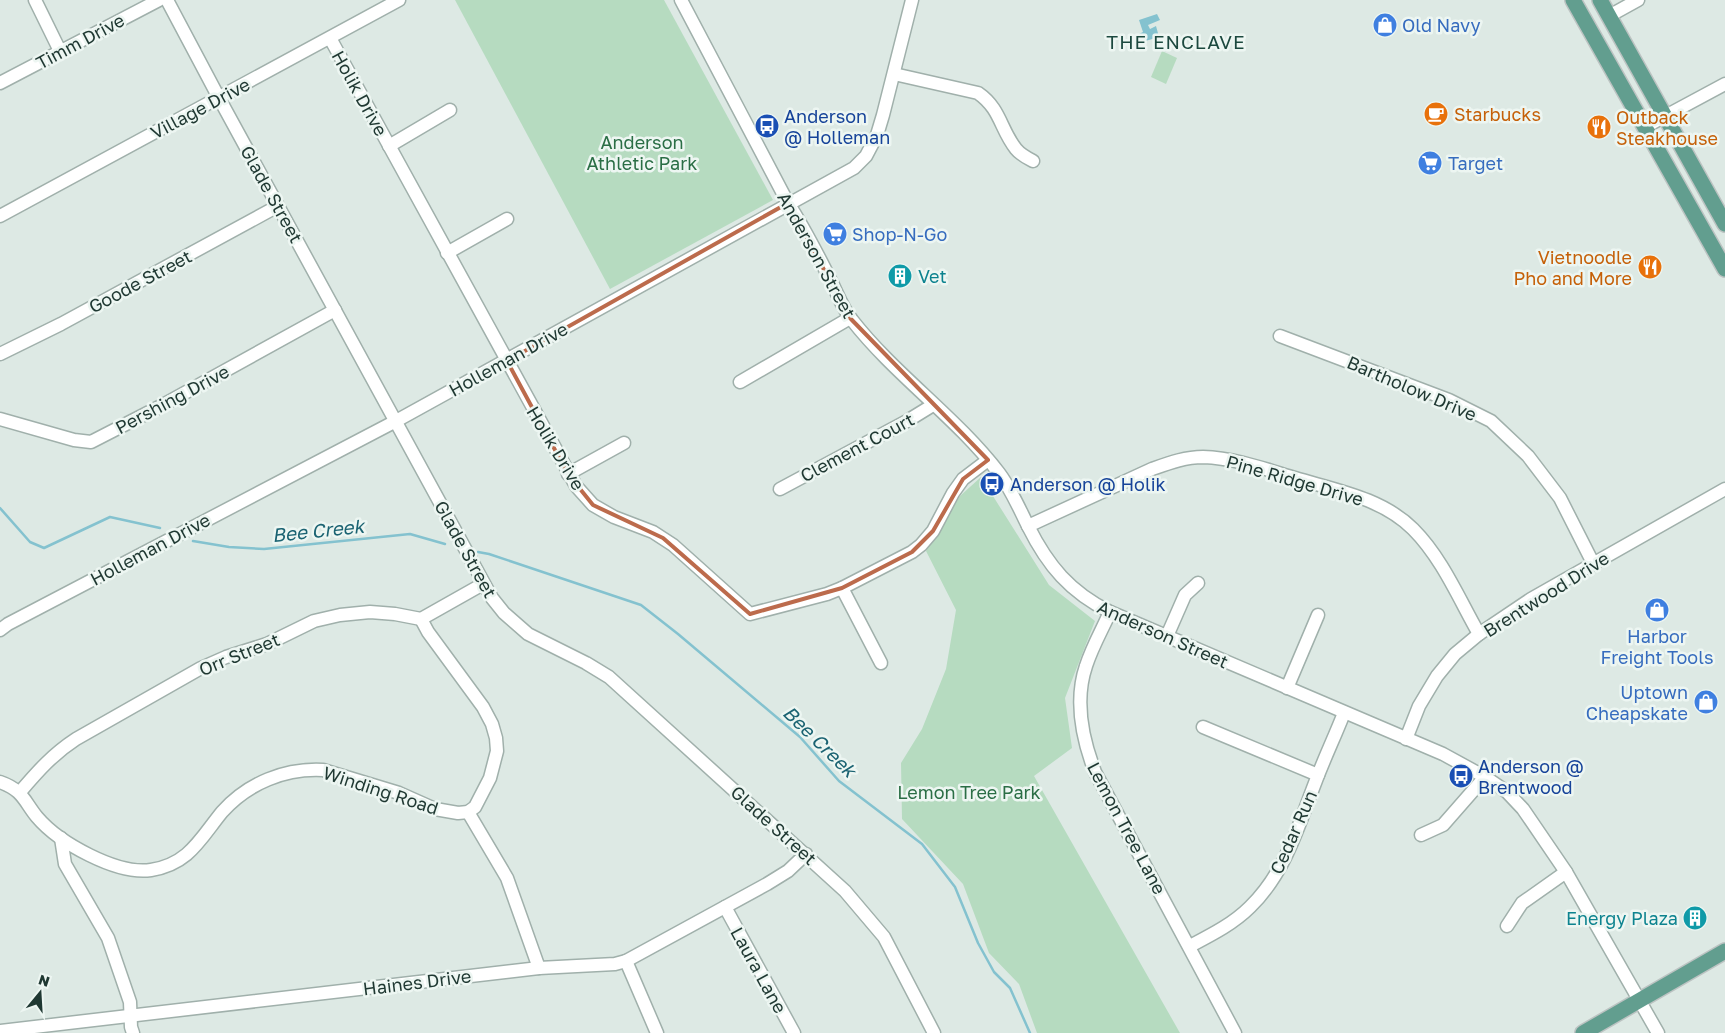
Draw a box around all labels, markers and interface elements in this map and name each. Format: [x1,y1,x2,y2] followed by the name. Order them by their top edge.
[32,9,128,73] street label: Timm Drive
[1372,12,1398,38] shop icon: Old Navy
[1402,14,1481,36] place label: Old Navy
[1106,30,1246,53] district label: THE ENCLAVE
[328,46,392,140] street label: Holik Drive
[147,73,253,143] street label: Village Drive
[1423,101,1449,127] cafe icon: Starbucks
[1454,103,1541,125] place label: Starbucks
[784,105,890,148] place label: Anderson @ Holleman
[1616,106,1718,149] place label: Outback Steakhouse
[754,113,780,139] bus stop icon: Anderson @ Holleman
[1586,114,1612,140] restaurant icon: Outback Steakhouse
[587,131,697,174] park label: Anderson Athletic Park
[236,141,308,247] street label: Glade Street
[1417,150,1443,176] supermarket icon: Target
[1448,152,1503,174] place label: Target
[773,188,861,322] street label: Anderson Street
[822,221,848,247] supermarket icon: Shop-N-Go
[852,223,947,245] place label: Shop-N-Go
[85,245,195,317] street label: Goode Street
[1513,246,1632,289] place label: Vietnoodle Pho and More
[1637,254,1663,280] restaurant icon: Vietnoodle Pho and More
[887,263,913,289] building icon: Vet
[918,265,947,287] place label: Vet
[445,317,571,401] street label: Holleman Drive
[1344,351,1480,425] street label: Bartholow Drive
[111,360,233,438] street label: Pershing Drive
[522,402,590,494] street label: Holik Drive
[796,408,918,486] street label: Clement Court
[1224,450,1366,510] street label: Pine Ridge Drive
[979,471,1005,497] bus stop icon: Anderson @ Holik
[1010,473,1166,495] place label: Anderson @ Holik
[430,496,502,602] street label: Glade Street
[86,508,214,590] street label: Holleman Drive
[271,513,367,546] water label: Bee Creek
[1479,547,1613,641] street label: Brentwood Drive
[1094,595,1232,673] street label: Anderson Street
[1644,597,1670,623] shop icon: Harbor Freight Tools
[1601,625,1713,668] place label: Harbor Freight Tools
[195,628,283,680] street label: Orr Street
[1586,681,1688,724] place label: Uptown Cheapskate
[1693,689,1719,715] shop icon: Uptown Cheapskate
[779,701,863,783] water label: Bee Creek
[1478,755,1584,798] place label: Anderson @ Brentwood
[1083,758,1171,898] street label: Lemon Tree Lane
[321,761,441,819] street label: Winding Road
[1448,763,1474,789] bus stop icon: Anderson @ Brentwood
[727,781,821,869] street label: Glade Street
[897,781,1041,803] park label: Lemon Tree Park
[1265,787,1321,877] street label: Cedar Run
[1682,905,1708,931] building icon: Energy Plaza
[1566,907,1678,929] place label: Energy Plaza
[726,923,792,1017] street label: Laura Lane
[362,964,472,1000] street label: Haines Drive
[15,968,65,1018] north arrow
[36,970,52,990] text: N

